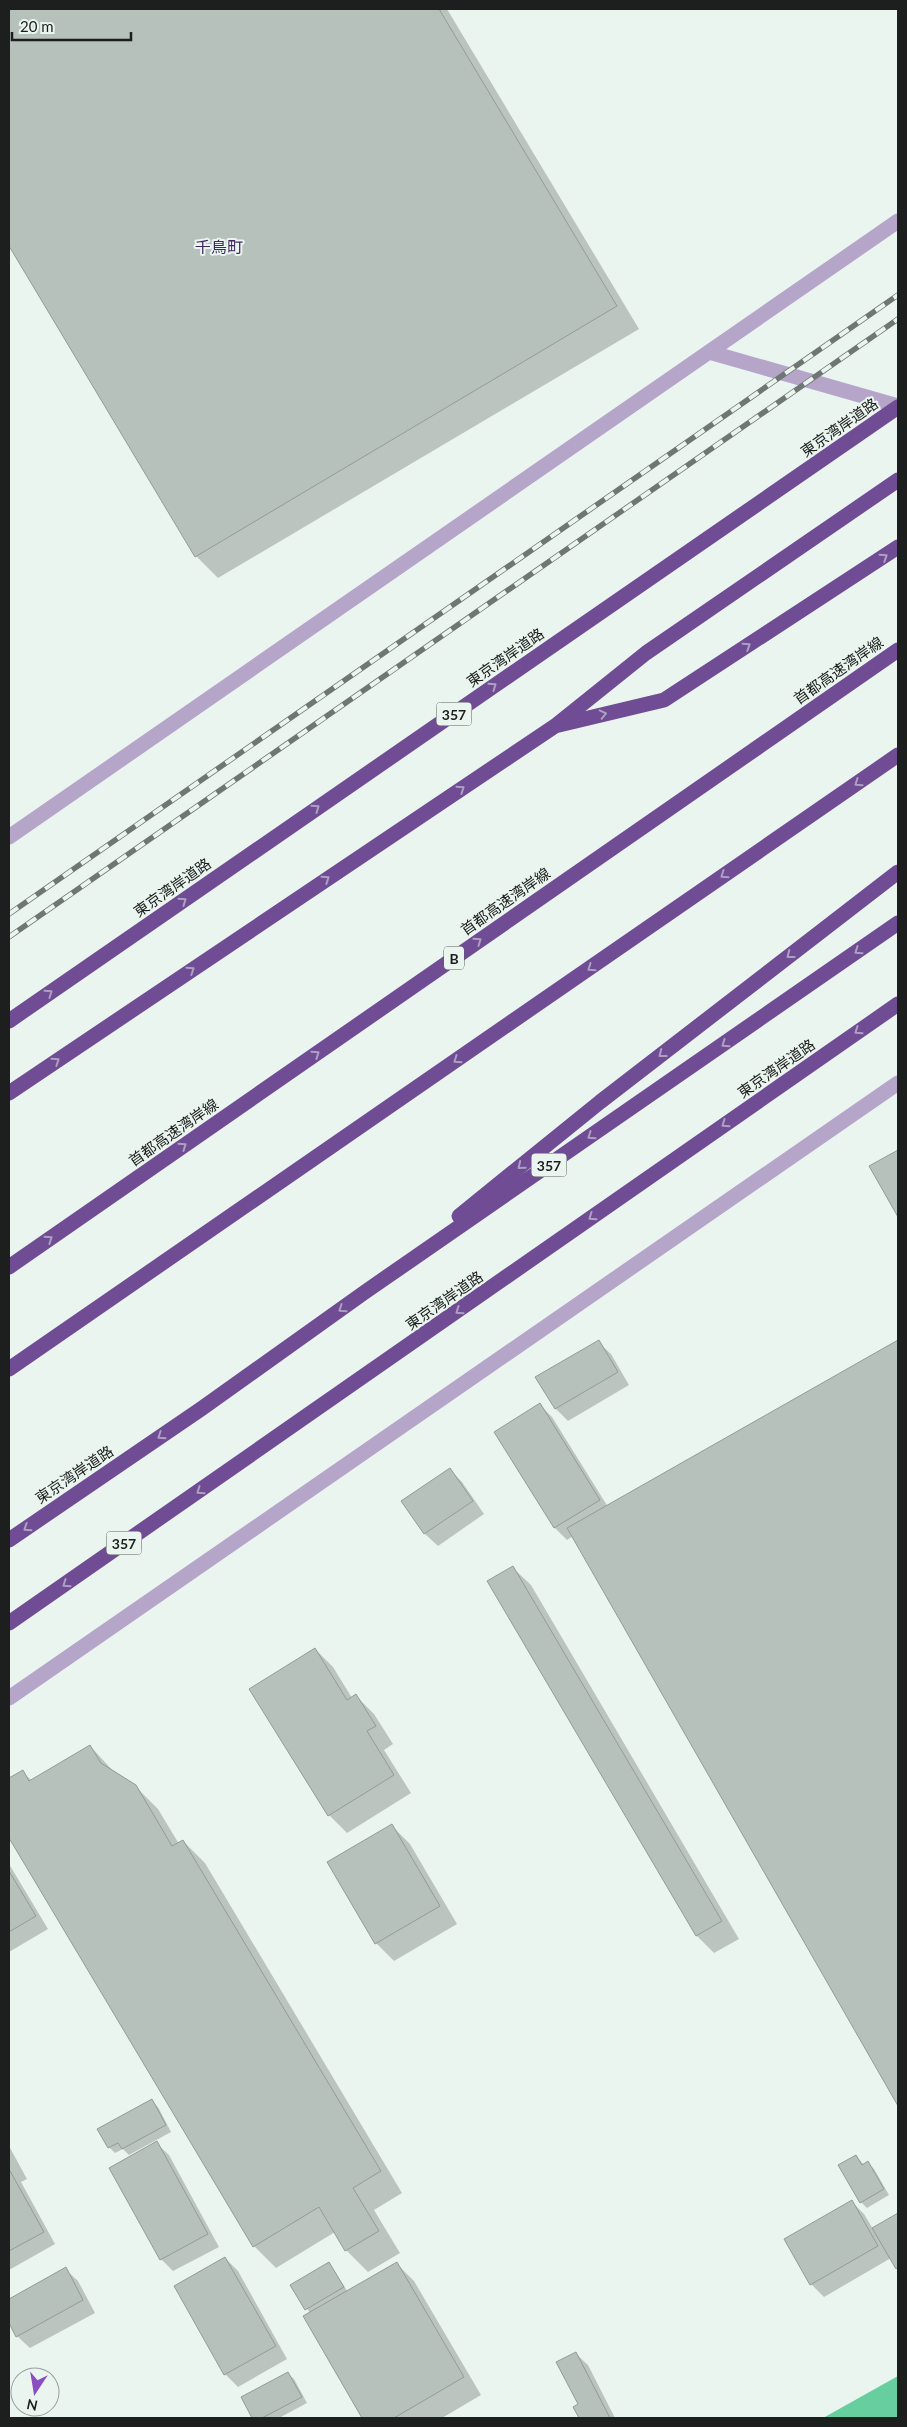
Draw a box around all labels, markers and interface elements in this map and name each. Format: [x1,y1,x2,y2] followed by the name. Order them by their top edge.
[12,10,131,42] scale bar
[20,17,54,35] text: 20 m
[195,237,243,256] district label: 千鳥町
[797,394,881,460] street label: 東京湾岸道路
[878,554,887,563] one-way arrow
[463,624,547,690] street label: 東京湾岸道路
[790,633,886,707] street label: 首都高速湾岸線
[742,642,751,652] one-way arrow
[487,683,497,692] one-way arrow
[436,702,472,726] road number: 357
[598,709,607,720] one-way arrow
[854,777,864,786] one-way arrow
[455,786,465,795] one-way arrow
[311,805,320,814] one-way arrow
[130,854,214,920] street label: 東京湾岸道路
[457,864,553,938] street label: 首都高速湾岸線
[721,869,730,878] one-way arrow
[321,876,330,886] one-way arrow
[177,898,186,907] one-way arrow
[473,938,482,947] one-way arrow
[854,945,864,954] one-way arrow
[444,946,464,970] road number: B
[786,949,796,958] one-way arrow
[587,962,597,971] one-way arrow
[185,967,195,976] one-way arrow
[43,990,53,999] one-way arrow
[854,1025,864,1034] one-way arrow
[734,1035,818,1101] street label: 東京湾岸道路
[721,1038,730,1047] one-way arrow
[659,1049,668,1057] one-way arrow
[310,1051,320,1060] one-way arrow
[453,1054,463,1063] one-way arrow
[51,1057,60,1067] one-way arrow
[125,1095,221,1169] street label: 首都高速湾岸線
[721,1118,731,1127] one-way arrow
[587,1130,597,1139] one-way arrow
[177,1143,186,1152] one-way arrow
[532,1154,566,1176] road number: 357
[518,1161,527,1169] one-way arrow
[588,1211,598,1220] one-way arrow
[43,1236,53,1245] one-way arrow
[402,1267,486,1333] street label: 東京湾岸道路
[339,1302,348,1312] one-way arrow
[455,1305,464,1314] one-way arrow
[157,1430,166,1440] one-way arrow
[32,1441,116,1507] street label: 東京湾岸道路
[196,1485,205,1494] one-way arrow
[23,1522,33,1531] one-way arrow
[106,1532,142,1555] road number: 357
[62,1578,72,1587] one-way arrow
[10,2367,60,2417] north arrow
[25,2396,39,2415] text: N

